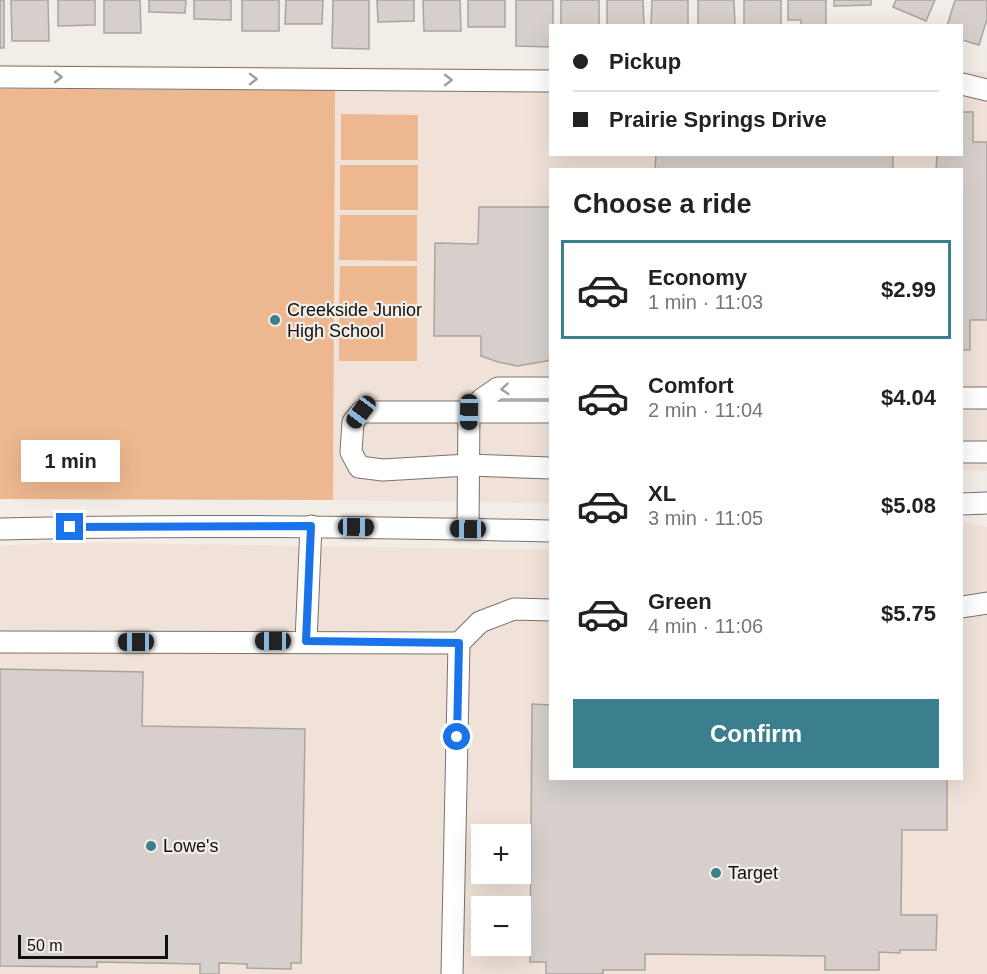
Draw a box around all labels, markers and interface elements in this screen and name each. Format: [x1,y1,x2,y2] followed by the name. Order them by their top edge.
[609,49,681,74] text: Pickup
[54,71,63,84] one-way arrow
[249,73,258,85] one-way arrow
[444,74,453,86] one-way arrow
[609,107,827,132] text: Prairie Springs Drive
[573,189,752,219] text: Choose a ride
[576,263,630,317] icon: car
[648,265,747,290] text: Economy
[881,277,936,302] text: $2.99
[648,291,763,313] text: 1 min · 11:03
[287,300,422,341] place label: Creekside Junior High School
[268,313,282,327] marker: Creekside Junior High School
[576,371,630,425] icon: car
[648,373,734,398] text: Comfort
[501,382,510,395] one-way arrow
[881,385,936,410] text: $4.04
[343,392,379,432] car
[460,394,478,430] car
[648,399,763,421] text: 2 min · 11:04
[20,440,119,482] callout: 1 min
[44,450,97,472] text: 1 min
[576,479,630,533] icon: car
[648,481,676,506] text: XL
[881,493,936,518] text: $5.08
[648,507,763,529] text: 3 min · 11:05
[56,513,83,540] route end
[338,518,374,536] car
[450,520,486,538] car
[576,587,630,641] icon: car
[648,589,712,614] text: Green
[881,601,936,626] text: $5.75
[648,615,763,637] text: 4 min · 11:06
[255,632,291,650] car
[118,633,154,651] car
[573,699,939,768] button: Confirm
[443,723,470,750] route start
[471,824,531,956] map controls
[471,824,531,884] button: +
[163,836,218,856] place label: Lowe's
[144,839,158,853] marker: Lowe's
[728,863,778,883] place label: Target
[709,866,723,880] marker: Target
[471,896,531,956] button: −
[18,932,168,960] scale bar
[27,937,63,954] text: 50 m

